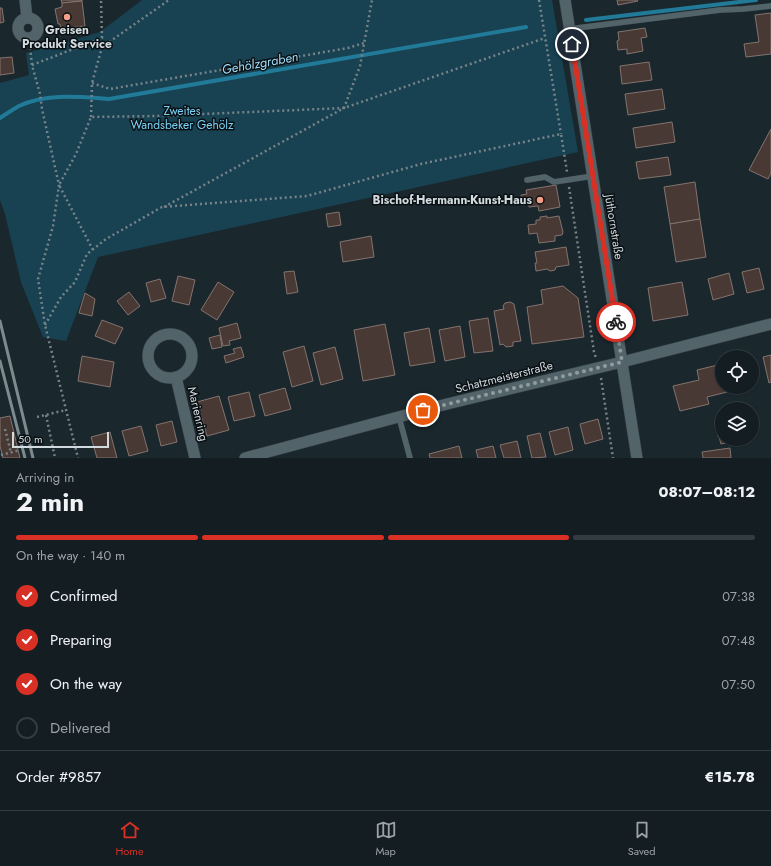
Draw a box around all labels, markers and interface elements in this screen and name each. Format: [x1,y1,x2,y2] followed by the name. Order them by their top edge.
[62,12,72,22] marker: Greisen Produkt Service
[22,21,112,53] place label: Greisen Produkt Service
[555,27,589,61] pin
[561,33,583,55] icon: home
[220,47,300,79] water label: Gehölzgraben
[130,102,234,134] park label: Zweites Wandsbeker Gehölz
[373,191,533,209] place label: Bischof-Hermann-Kunst-Haus
[600,191,628,261] street label: Jüthornstraße
[535,195,545,205] marker: Bischof-Hermann-Kunst-Haus
[596,302,636,342] courier
[605,311,627,333] icon: bike
[715,350,759,446] map controls
[715,350,759,394] button: locate
[453,356,555,398] street label: Schatzmeisterstraße
[183,385,213,443] street label: Marienring
[406,393,440,427] pin
[412,399,434,421] icon: bag
[715,402,759,446] button: layers
[12,430,109,449] scale bar
[18,431,43,447] text: 50 m
[16,468,74,487] text: Arriving in
[658,481,755,503] text: 08:07–08:12
[16,483,84,521] text: 2 min
[16,546,125,565] text: On the way · 140 m
[16,585,38,607] icon: check
[50,585,118,607] text: Confirmed
[722,587,755,606] text: 07:38
[16,629,38,651] icon: check
[50,629,112,651] text: Preparing
[722,631,755,650] text: 07:48
[16,673,38,695] icon: check
[50,673,122,695] text: On the way
[721,675,755,694] text: 07:50
[50,717,111,739] text: Delivered
[16,766,101,788] text: Order #9857
[705,766,755,788] text: €15.78
[116,819,144,859] tab: Home
[375,819,397,859] tab: Map
[628,819,656,859] tab: Saved

